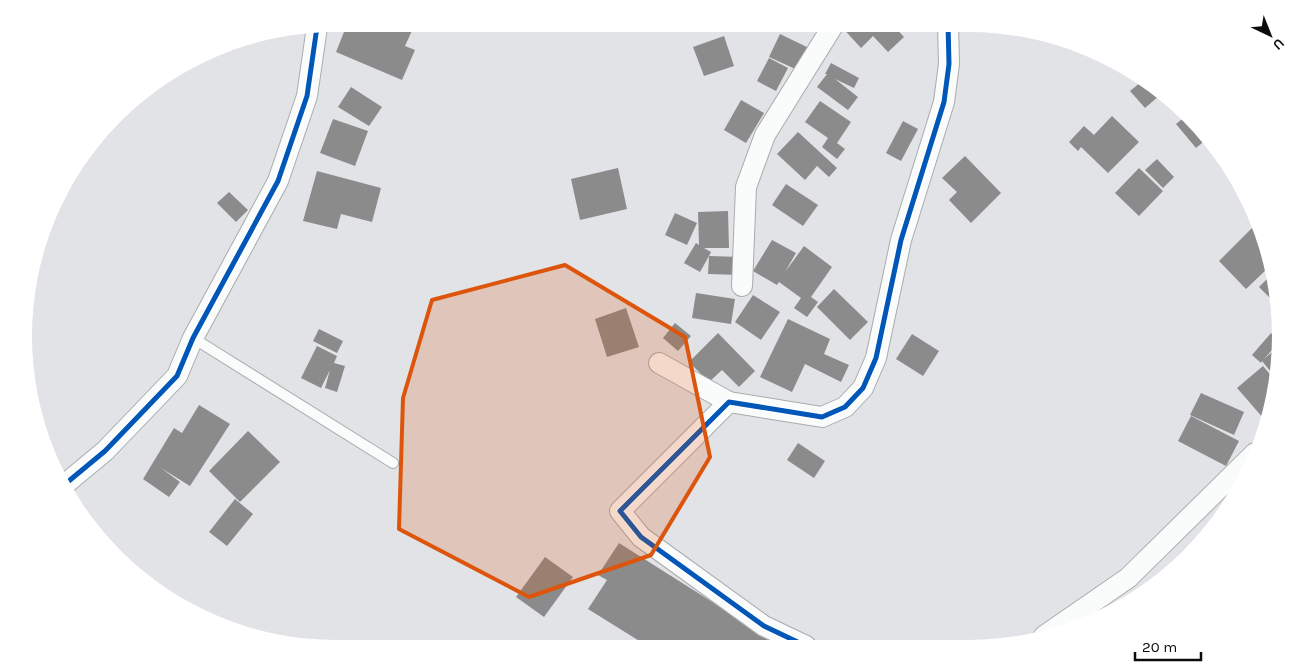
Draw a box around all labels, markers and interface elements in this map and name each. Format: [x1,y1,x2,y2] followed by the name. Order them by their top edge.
[1245,10,1295,60] north arrow
[1269,35,1288,54] text: U
[1135,630,1201,662] scale bar
[1142,638,1177,656] text: 20 m

